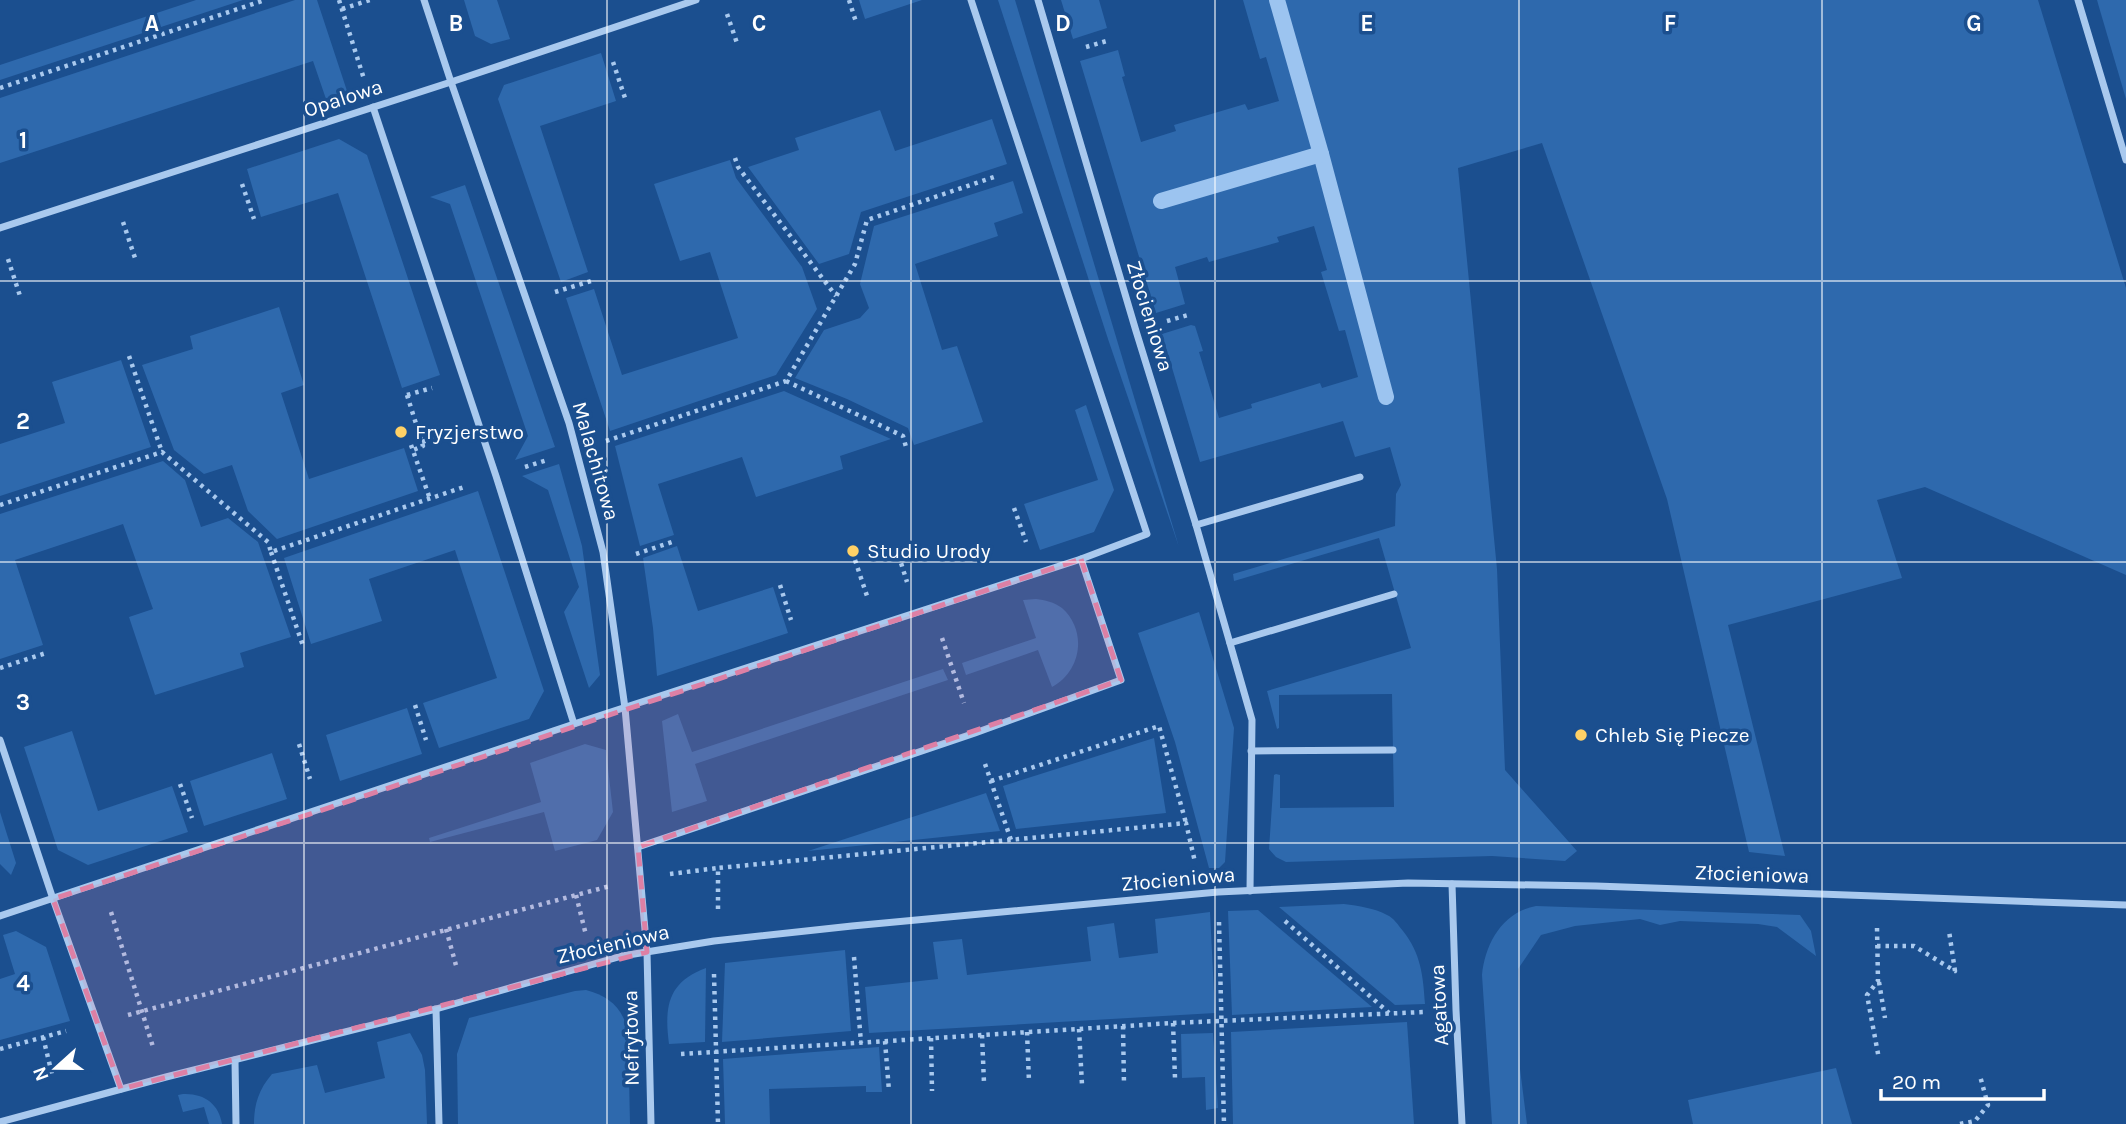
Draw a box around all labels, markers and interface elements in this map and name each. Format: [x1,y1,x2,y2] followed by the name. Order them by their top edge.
[145,10,159,37] text: A
[449,10,463,37] text: B
[752,10,766,37] text: C
[1055,10,1071,37] text: D
[1360,10,1374,37] text: E
[1664,10,1676,37] text: F
[1966,10,1982,37] text: G
[301,74,385,122] street label: Opalowa
[19,127,27,154] text: 1
[1122,258,1178,374] street label: Złocieniowa
[568,399,624,523] street label: Malachitowa
[16,408,30,435] text: 2
[415,420,524,444] place label: Fryzjerstwo
[393,424,409,440] marker: Fryzjerstwo
[867,539,991,563] place label: Studio Urody
[845,543,861,559] marker: Studio Urody
[16,689,30,716] text: 3
[1595,723,1750,747] place label: Chleb Się Piecze
[1573,727,1589,743] marker: Chleb Się Piecze
[1694,860,1810,888] street label: Złocieniowa
[1120,862,1236,896] street label: Złocieniowa
[554,919,672,969] street label: Złocieniowa
[1425,964,1453,1046] street label: Agatowa
[16,970,30,997] text: 4
[618,990,644,1086] street label: Nefrytowa
[21,1033,91,1103] north arrow
[1881,1058,2044,1102] scale bar
[28,1063,54,1084] text: N
[1892,1070,1941,1094] text: 20 m

